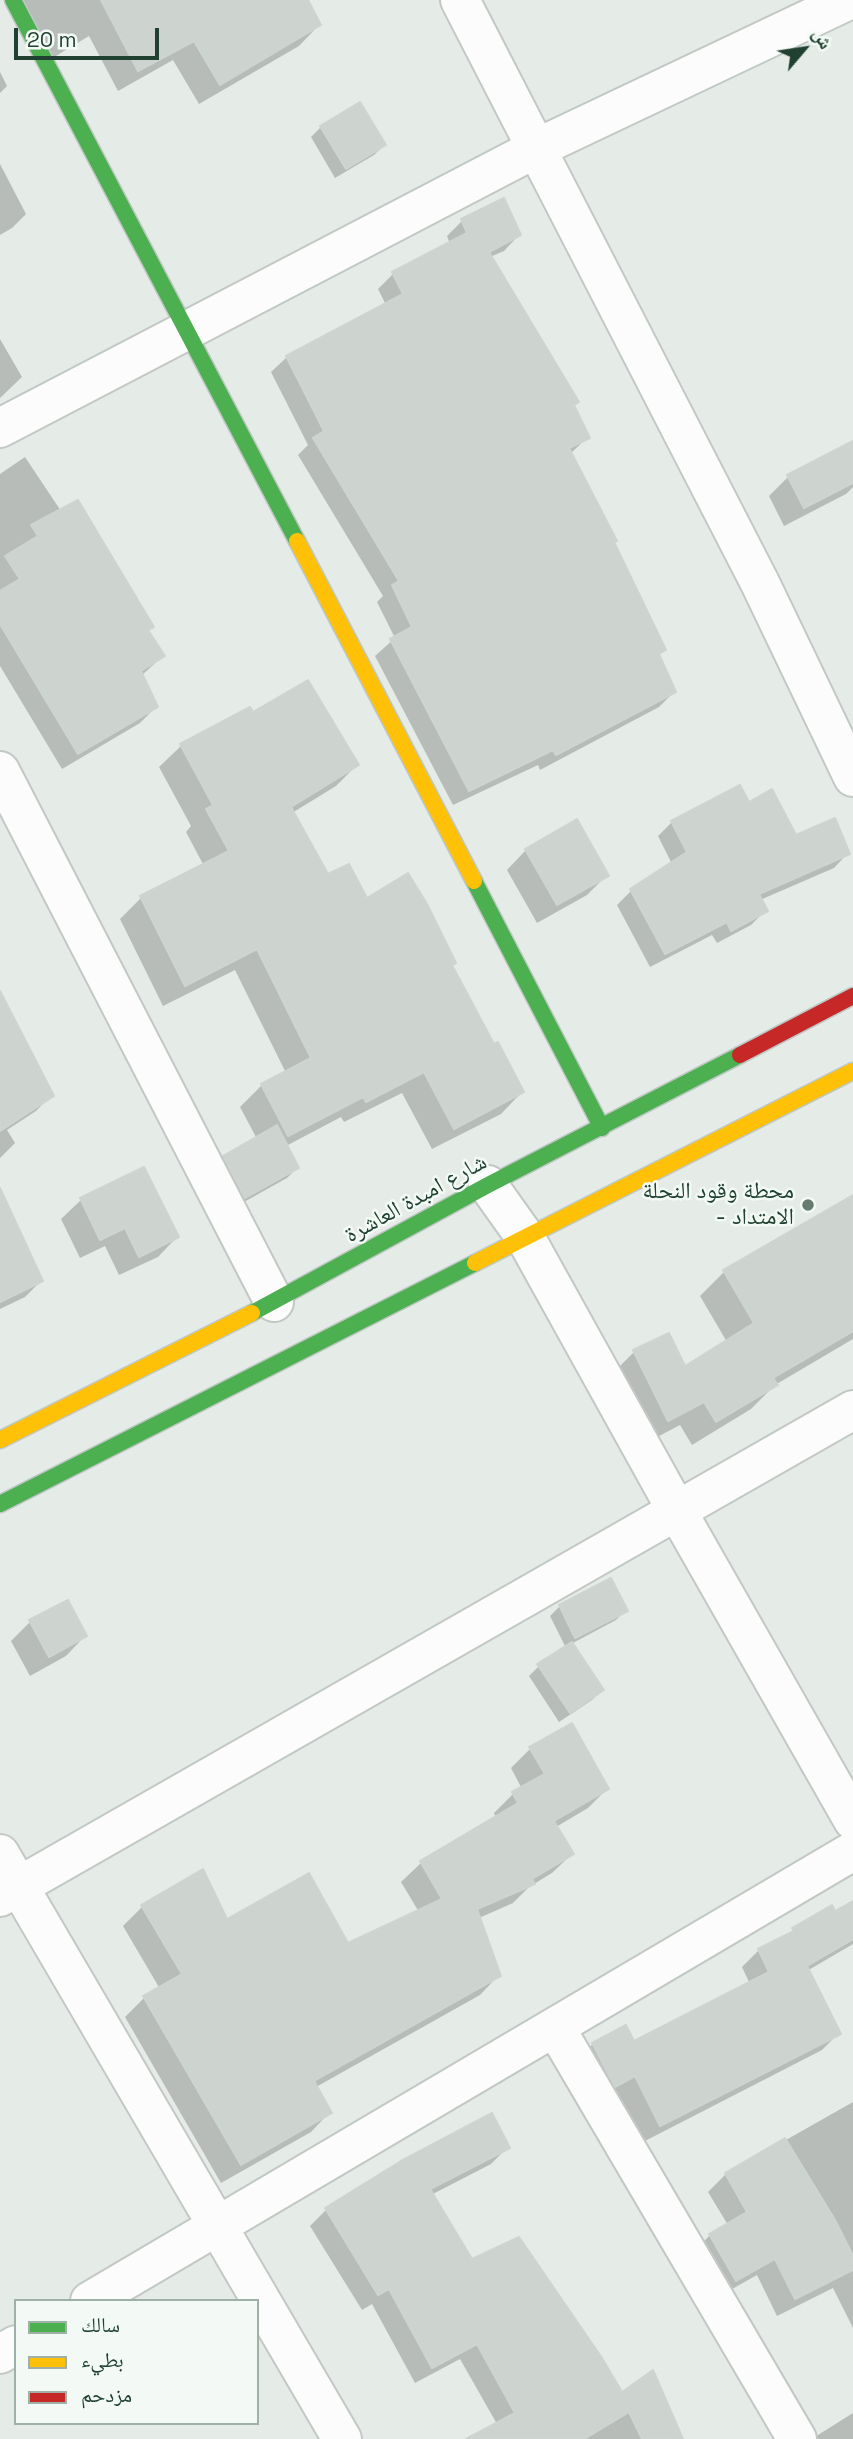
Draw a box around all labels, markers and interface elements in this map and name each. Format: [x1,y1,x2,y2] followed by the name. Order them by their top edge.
[18,14,163,58] scale bar
[769,14,839,84] north arrow
[807,24,839,53] text: ش
[27,26,77,53] text: 20 m
[340,1149,492,1249] street label: شارع امبدة العاشرة
[642,1178,794,1232] place label: محطة وقود النحلة - الامتداد
[800,1197,816,1213] marker: محطة وقود النحلة - الامتداد
[14,2299,259,2425] legend
[81,2311,120,2338] text: سالك
[81,2346,124,2373] text: بطيء
[81,2381,132,2408] text: مزدحم

